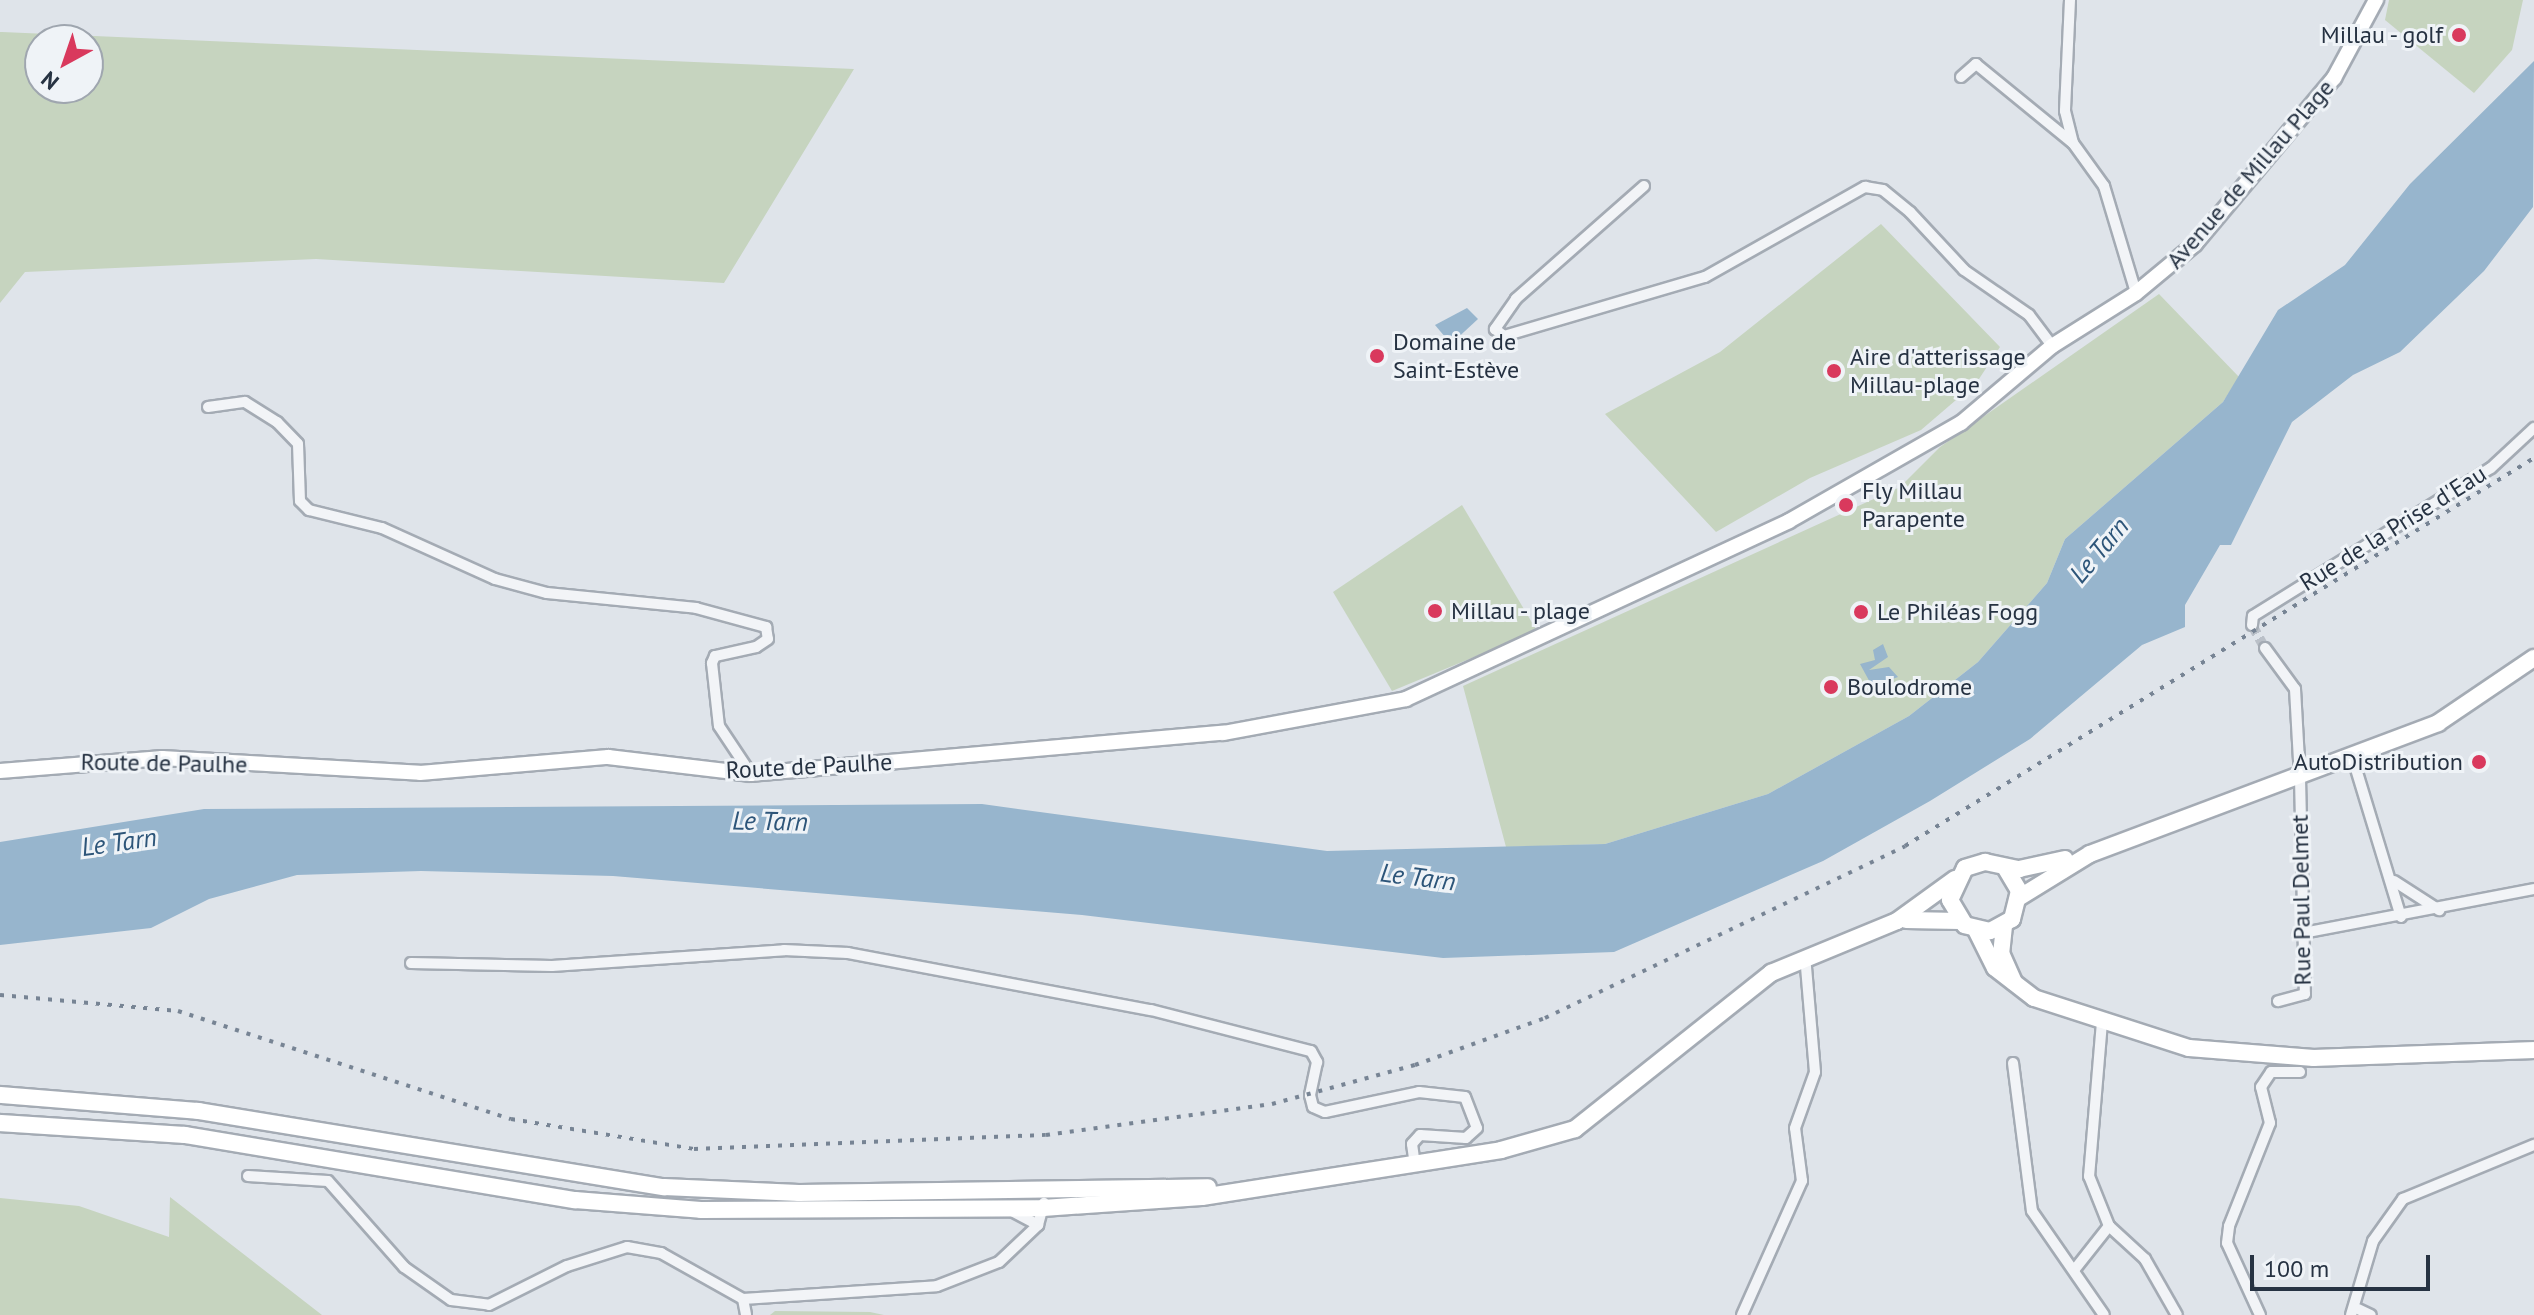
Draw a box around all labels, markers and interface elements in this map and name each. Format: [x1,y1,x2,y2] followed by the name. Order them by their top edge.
[2317,21,2443,49] place label: Millau - golf
[24,24,104,104] north arrow
[2450,26,2468,44] marker: Millau - golf
[35,65,64,96] text: N
[2160,74,2340,274] street label: Avenue de Millau Plage
[1393,328,1519,384] place label: Domaine de Saint-Estève
[1850,343,2026,399] place label: Aire d'atterissage Millau-plage
[1368,347,1386,365] marker: Domaine de Saint-Estève
[1825,362,1843,380] marker: Aire d'atterissage Millau-plage
[2295,459,2491,597] street label: Rue de la Prise d'Eau
[1862,477,1965,533] place label: Fly Millau Parapente
[1837,496,1855,514] marker: Fly Millau Parapente
[2062,511,2136,589] water label: Le Tarn
[1451,597,1594,625] place label: Millau - plage
[1877,598,2038,626] place label: Le Philéas Fogg
[1426,602,1444,620] marker: Millau - plage
[1852,603,1870,621] marker: Le Philéas Fogg
[1847,673,1972,701] place label: Boulodrome
[1822,678,1840,696] marker: Boulodrome
[80,747,248,779] street label: Route de Paulhe
[725,747,893,785] street label: Route de Paulhe
[2294,748,2463,776] place label: AutoDistribution
[2470,753,2488,771] marker: AutoDistribution
[731,805,809,837] water label: Le Tarn
[2285,814,2317,986] street label: Rue Paul Delmet
[79,821,159,863] water label: Le Tarn
[1378,857,1458,897] water label: Le Tarn
[2254,1239,2434,1289] scale bar
[2264,1253,2329,1284] text: 100 m

